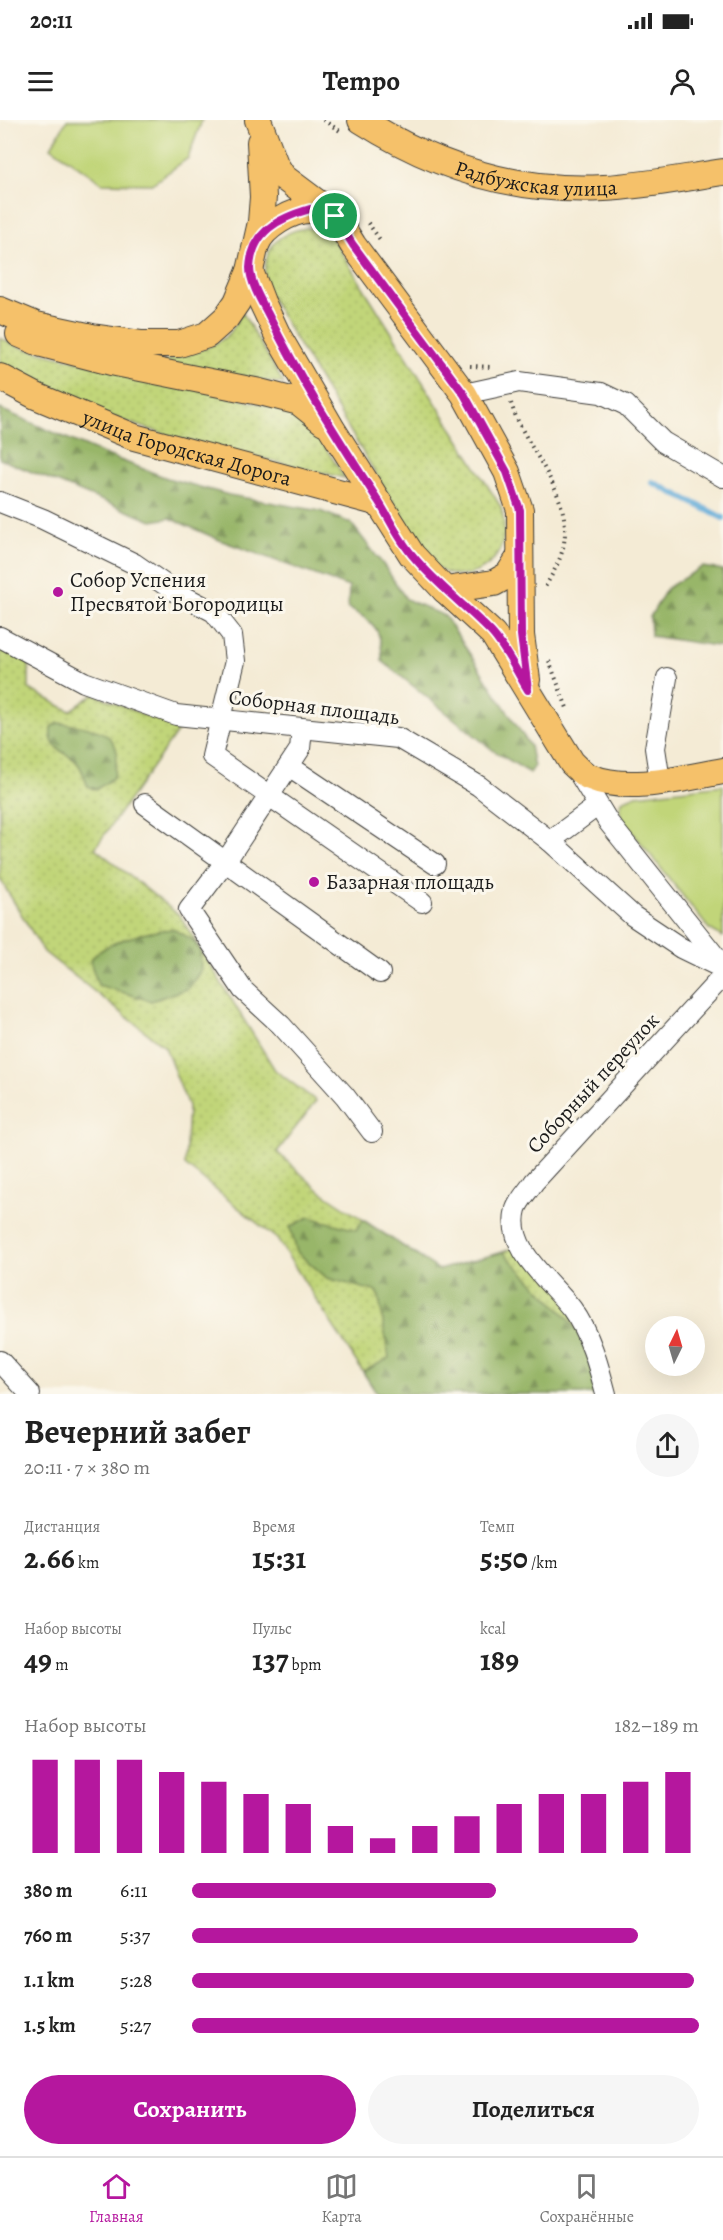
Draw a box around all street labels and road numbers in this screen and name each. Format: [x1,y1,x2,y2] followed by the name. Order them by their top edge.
[451,154,619,203] street label: Радбужская улица
[77,403,295,493] street label: улица Городская Дорога
[227,683,401,731] street label: Соборная площадь
[521,1007,665,1159] street label: Соборный переулок

